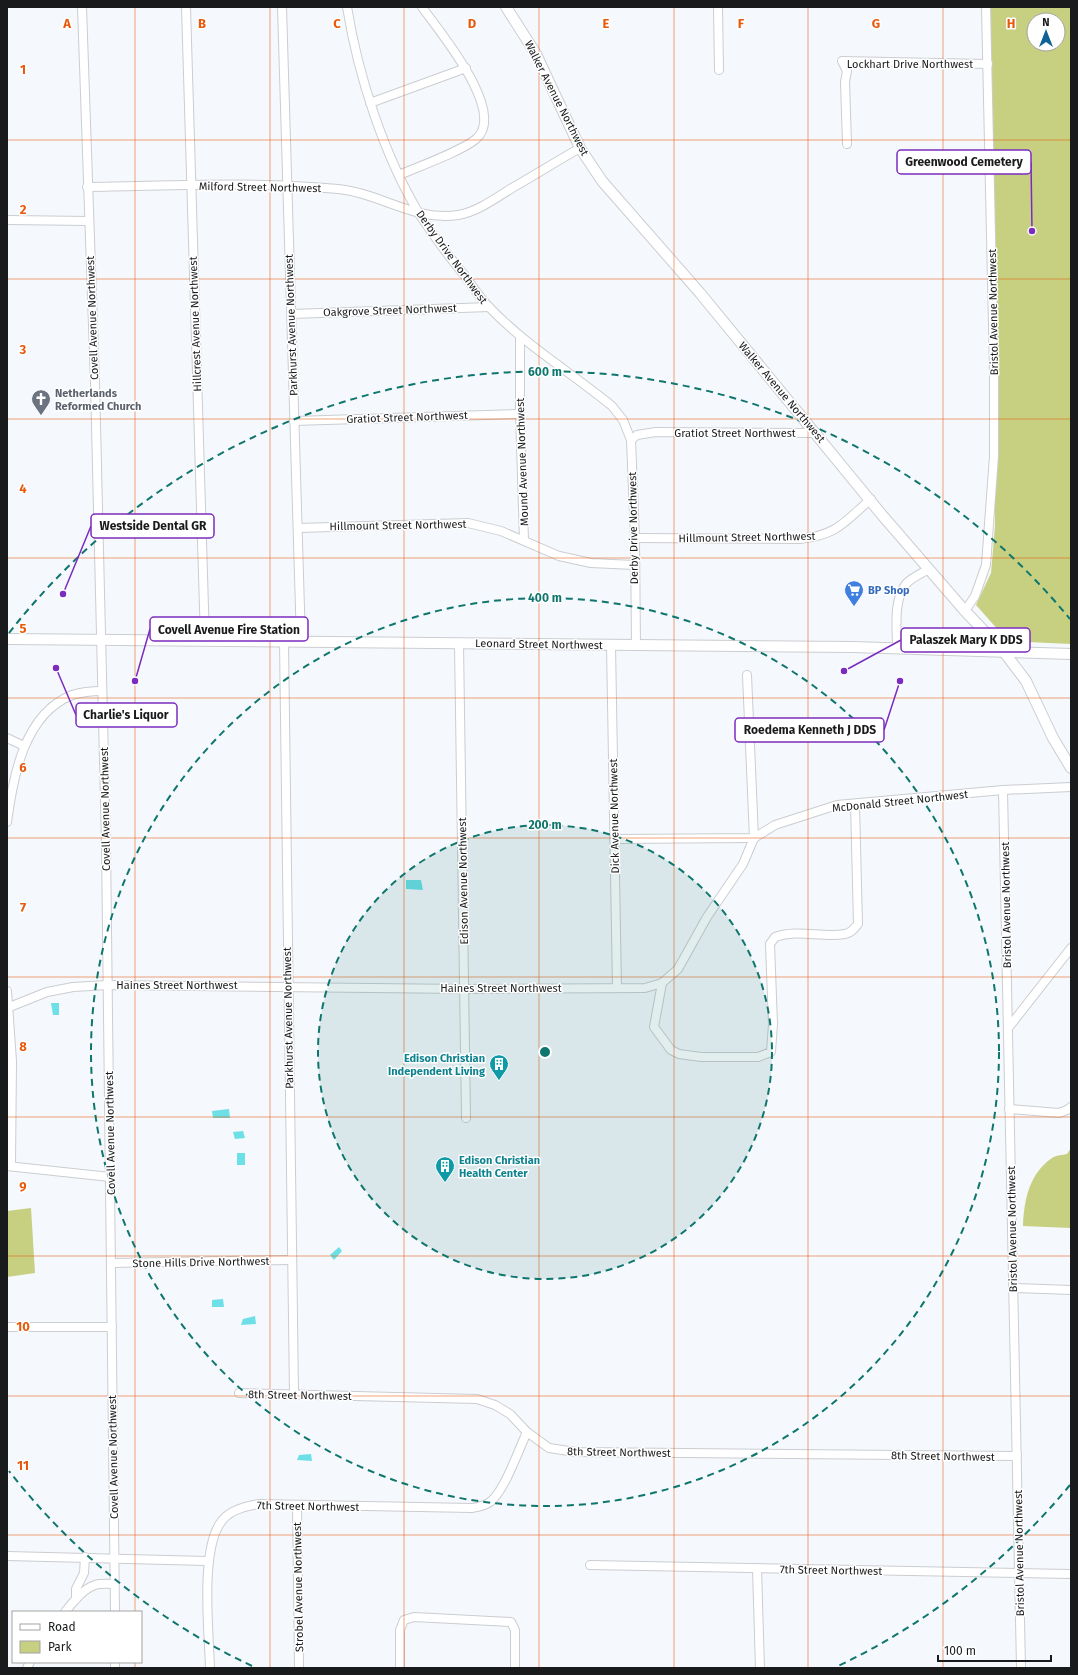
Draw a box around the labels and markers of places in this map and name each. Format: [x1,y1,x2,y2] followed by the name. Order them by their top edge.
[897,150,1031,174] callout: Greenwood Cemetery
[55,387,141,413] place label: Netherlands Reformed Church
[30,388,52,416] church icon: Netherlands Reformed Church
[91,514,214,538] callout: Westside Dental GR
[843,579,865,607] supermarket icon: BP Shop
[868,584,910,597] place label: BP Shop
[150,617,308,641] callout: Covell Avenue Fire Station
[901,628,1030,652] callout: Palaszek Mary K DDS
[76,703,177,727] callout: Charlie's Liquor
[735,718,884,742] callout: Roedema Kenneth J DDS
[538,1045,552,1059] centre of rings
[388,1052,486,1078] place label: Edison Christian Independent Living
[488,1053,510,1081] building icon: Edison Christian Independent Living
[459,1154,540,1180] place label: Edison Christian Health Center
[434,1155,456,1183] building icon: Edison Christian Health Center

